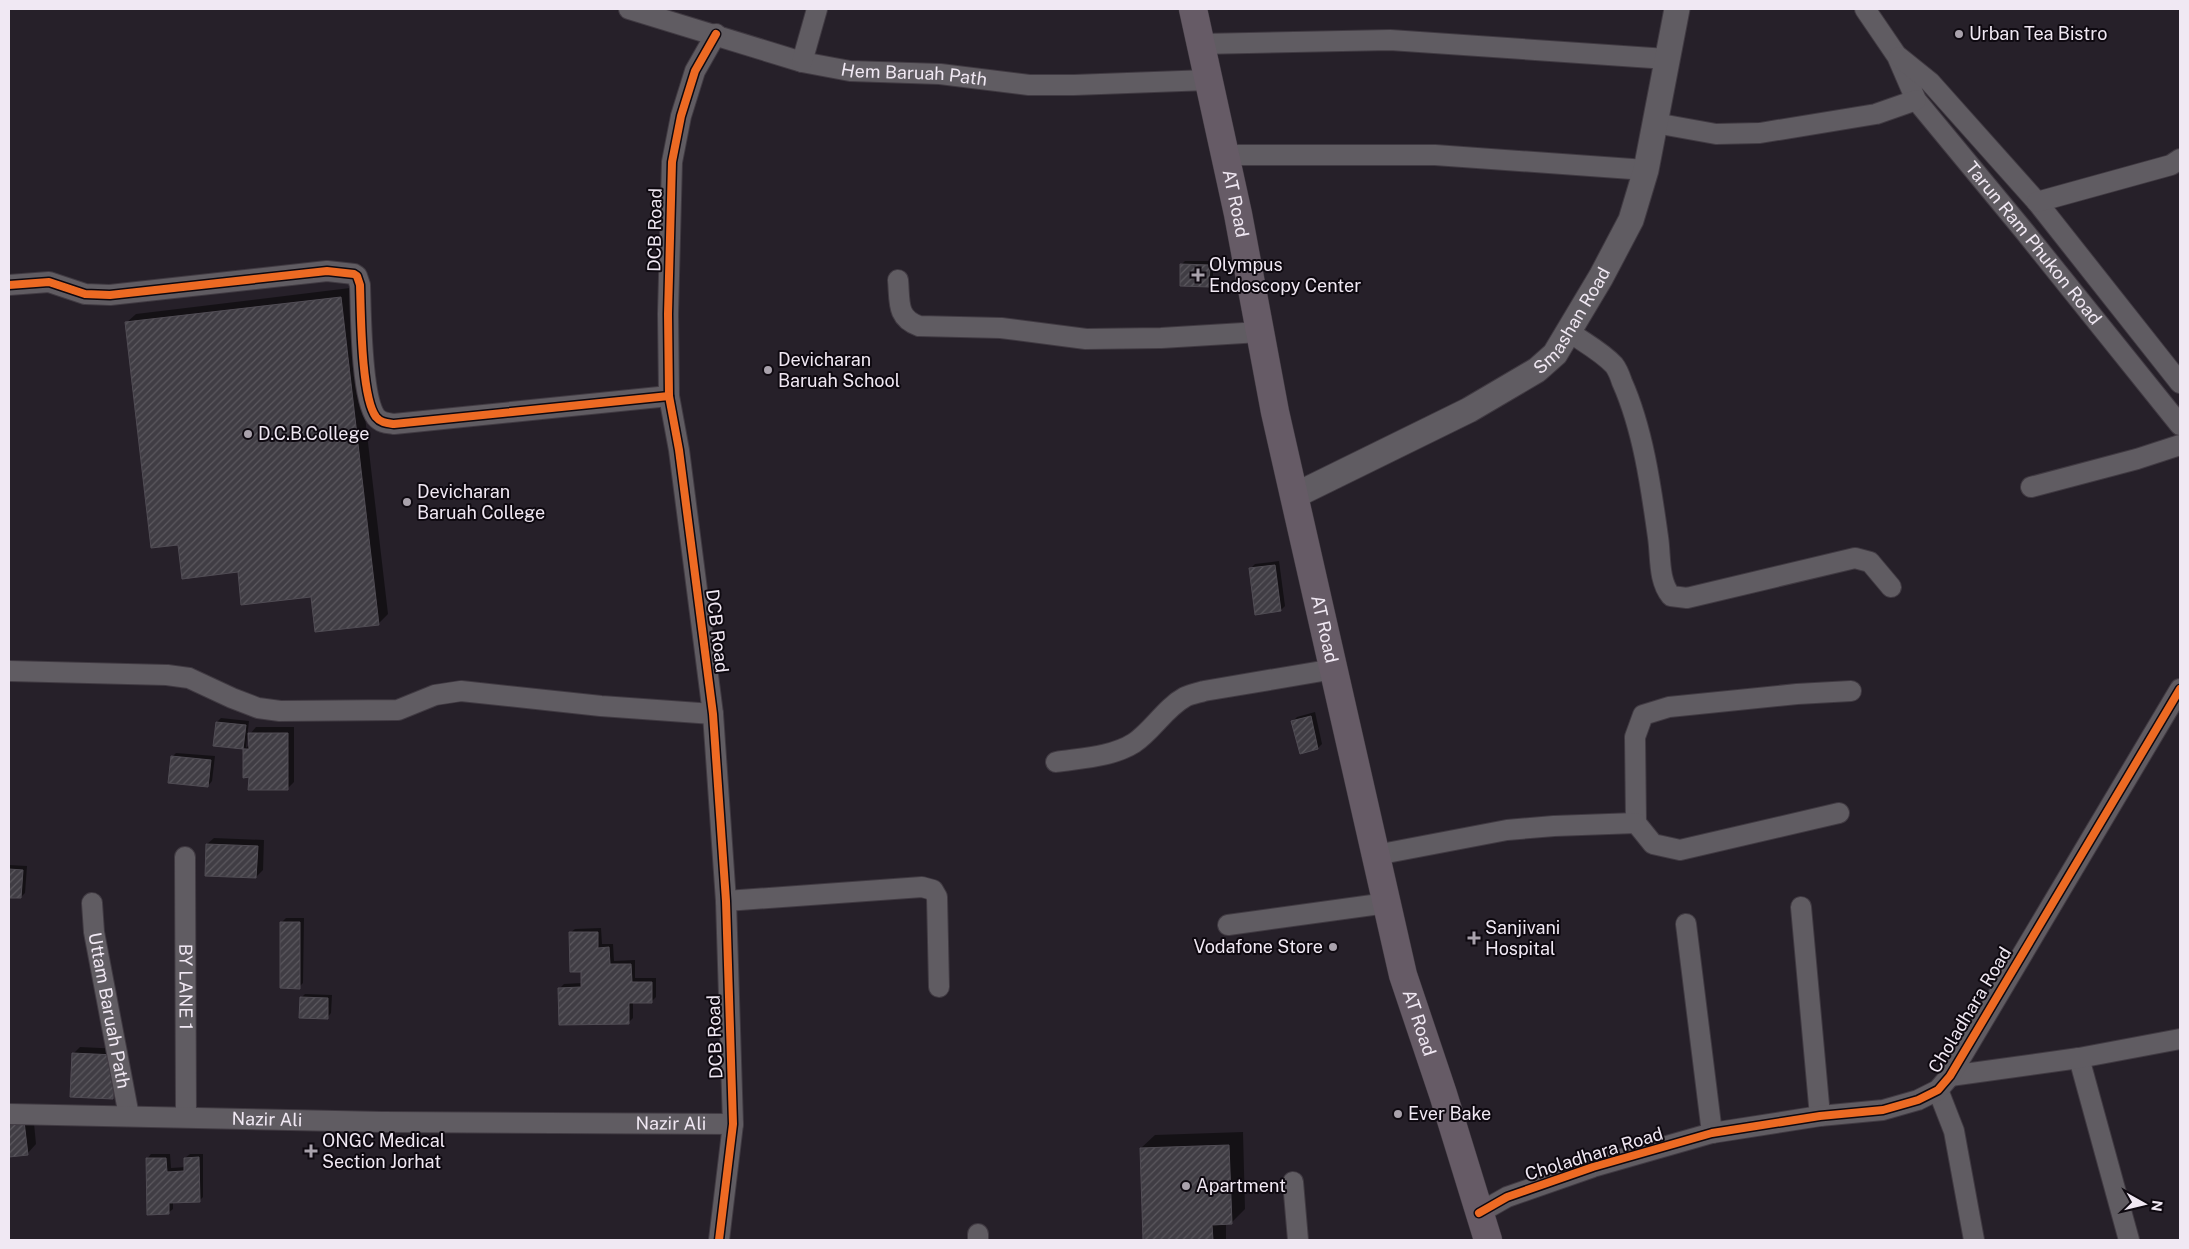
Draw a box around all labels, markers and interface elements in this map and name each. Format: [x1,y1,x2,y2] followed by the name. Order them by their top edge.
[1969,23,2107,44] place label: Urban Tea Bistro
[1953,28,1965,40] marker: Urban Tea Bistro
[839,59,988,90] street label: Hem Baruah Path
[1961,157,2106,329] street label: Tarun Ram Phukon Road
[1219,167,1253,239] street label: AT Road
[643,188,666,272] street label: DCB Road
[1209,254,1361,296] place label: Olympus Endoscopy Center
[1529,263,1614,378] street label: Smashan Road
[1191,268,1205,282] marker: Olympus Endoscopy Center
[778,349,900,391] place label: Devicharan Baruah School
[762,364,774,376] marker: Devicharan Baruah School
[258,423,370,444] place label: D.C.B.College
[242,428,254,440] marker: D.C.B.College
[417,481,545,523] place label: Devicharan Baruah College
[401,496,413,508] marker: Devicharan Baruah College
[702,588,733,674] street label: DCB Road
[1307,593,1343,665] street label: AT Road
[1485,917,1560,959] place label: Sanjivani Hospital
[84,931,135,1090] street label: Uttam Baruah Path
[1467,931,1481,945] marker: Sanjivani Hospital
[1193,936,1323,957] place label: Vodafone Store
[1327,941,1339,953] marker: Vodafone Store
[1924,943,2015,1076] street label: Choladhara Road
[175,944,197,1030] street label: BY LANE 1
[1399,987,1440,1059] street label: AT Road
[703,995,726,1079] street label: DCB Road
[1408,1103,1491,1124] place label: Ever Bake
[231,1108,303,1130] street label: Nazir Ali
[1392,1108,1404,1120] marker: Ever Bake
[635,1112,706,1134] street label: Nazir Ali
[1522,1123,1665,1184] street label: Choladhara Road
[322,1130,445,1172] place label: ONGC Medical Section Jorhat
[304,1144,318,1158] marker: ONGC Medical Section Jorhat
[1196,1175,1286,1196] place label: Apartment
[2119,1179,2169,1229] north arrow
[1180,1180,1192,1192] marker: Apartment
[2148,1199,2166,1212] text: N

